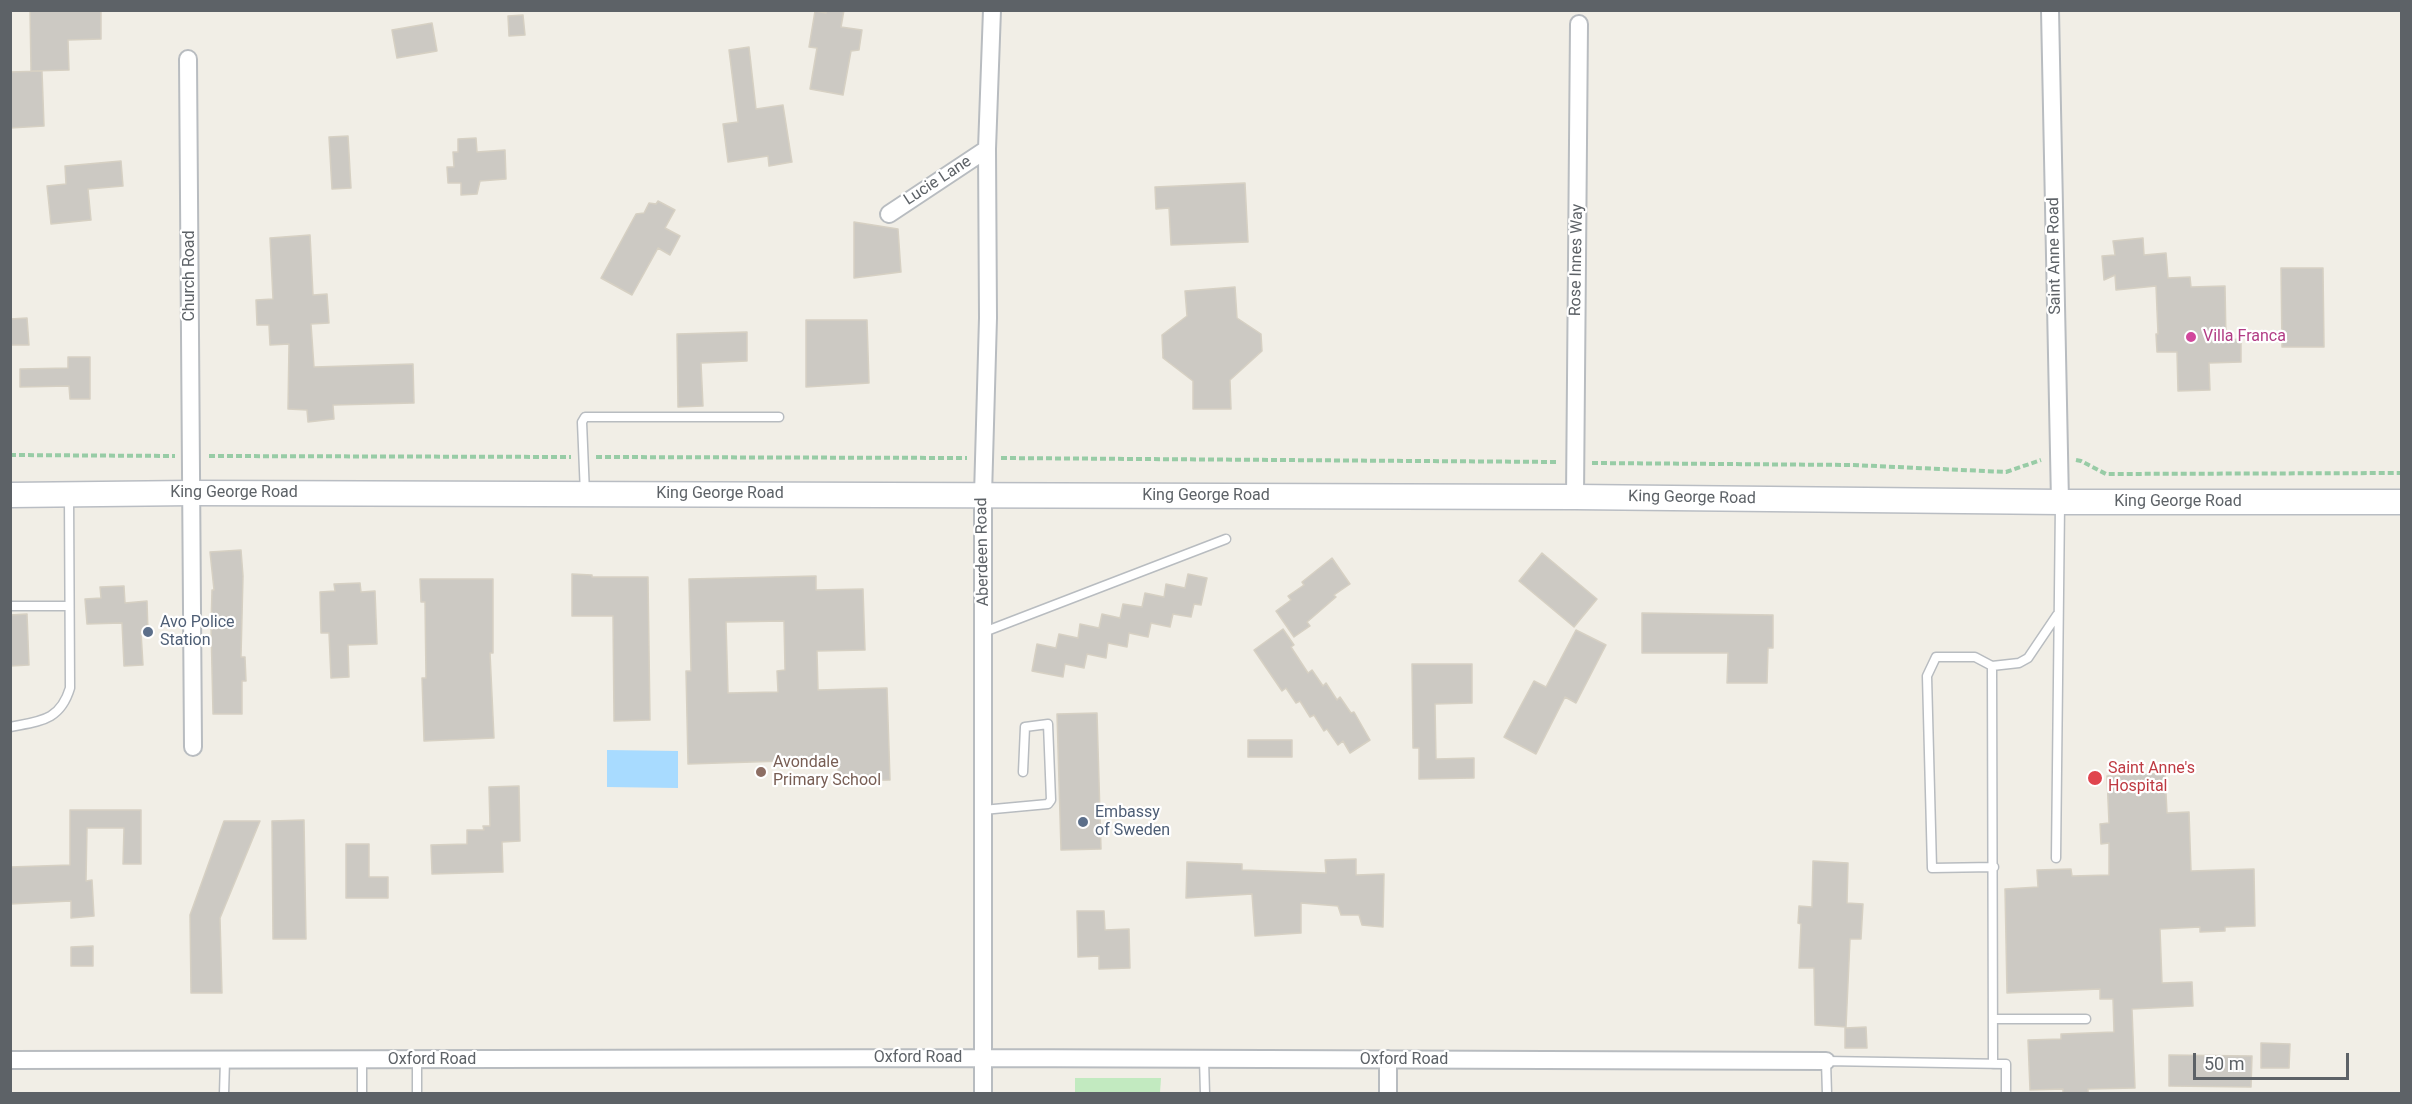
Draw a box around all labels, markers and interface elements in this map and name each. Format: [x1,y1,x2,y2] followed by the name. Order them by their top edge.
[901,152,975,210] street label: Lucie Lane
[2044,197,2066,315] street label: Saint Anne Road
[1566,204,1588,316] street label: Rose Innes Way
[180,230,200,322] street label: Church Road
[2203,327,2286,347] place label: Villa Franca
[2184,330,2198,344] marker: Villa Franca
[170,483,298,503] street label: King George Road
[656,484,784,504] street label: King George Road
[1142,486,1270,506] street label: King George Road
[1628,487,1756,509] street label: King George Road
[2114,492,2242,512] street label: King George Road
[972,497,994,607] street label: Aberdeen Road
[160,613,235,651] place label: Avo Police Station
[141,625,155,639] marker: Avo Police Station
[773,753,881,791] place label: Avondale Primary School
[2108,759,2195,797] place label: Saint Anne's Hospital
[754,765,768,779] marker: Avondale Primary School
[2086,769,2104,787] marker: Saint Anne's Hospital
[1095,803,1170,841] place label: Embassy of Sweden
[1076,815,1090,829] marker: Embassy of Sweden
[2196,1041,2352,1079] scale bar
[874,1048,962,1068] street label: Oxford Road
[388,1050,476,1070] street label: Oxford Road
[1360,1050,1448,1070] street label: Oxford Road
[2204,1053,2244,1074] text: 50 m

